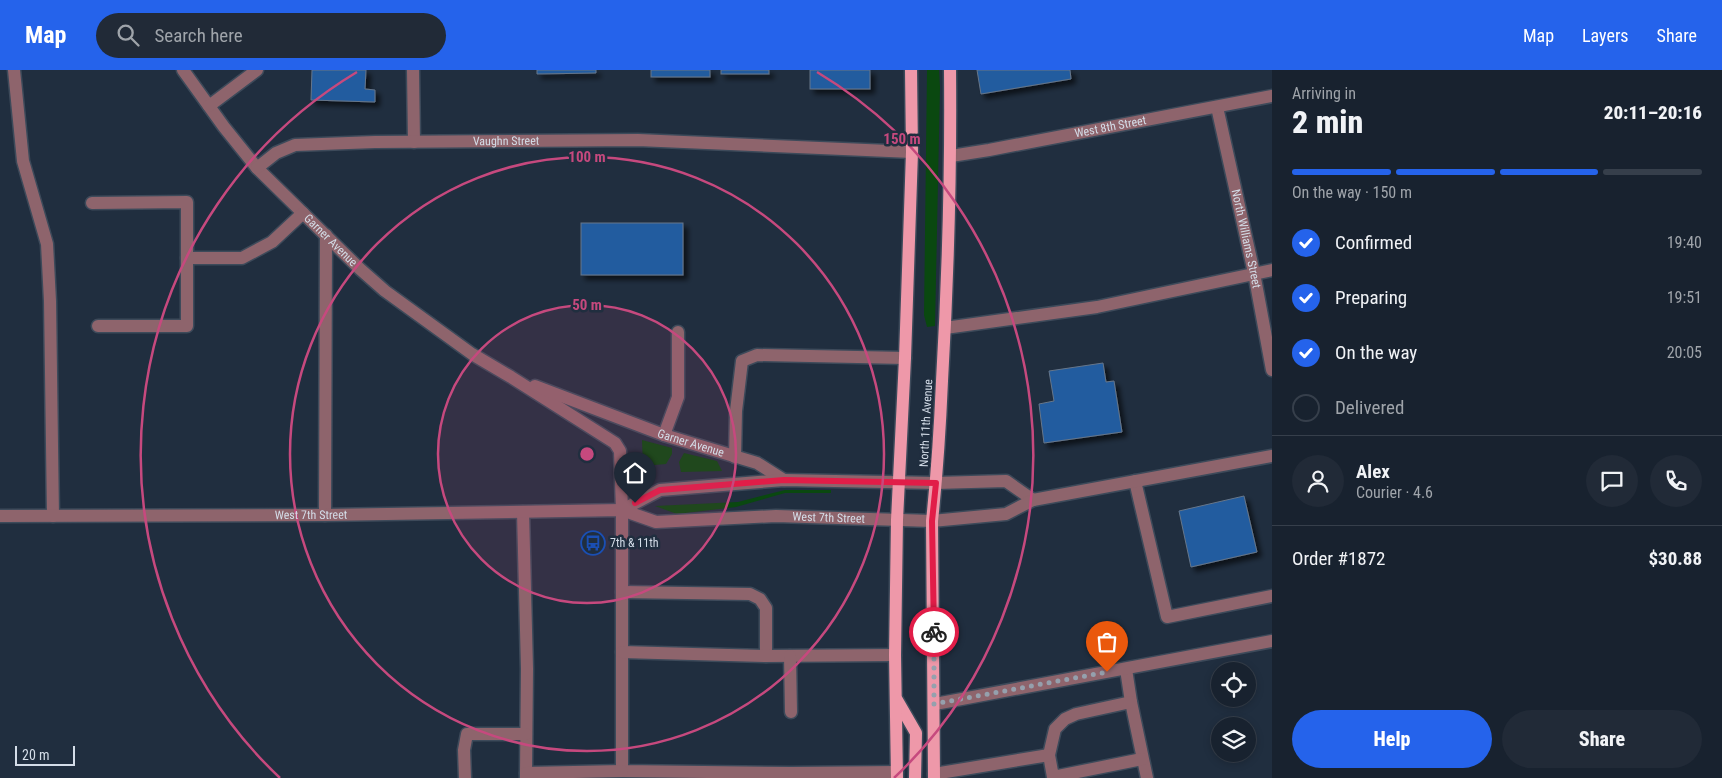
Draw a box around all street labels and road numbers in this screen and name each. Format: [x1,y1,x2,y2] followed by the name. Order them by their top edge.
[1073,113,1148,141] street label: West 8th Street
[473,134,540,148] street label: Vaughn Street
[1229,188,1264,290] street label: North Williams Street
[301,211,360,270] street label: Garner Avenue
[917,378,935,467] street label: North 11th Avenue
[655,426,726,460] street label: Garner Avenue
[275,508,348,522] street label: West 7th Street
[792,510,866,526] street label: West 7th Street

